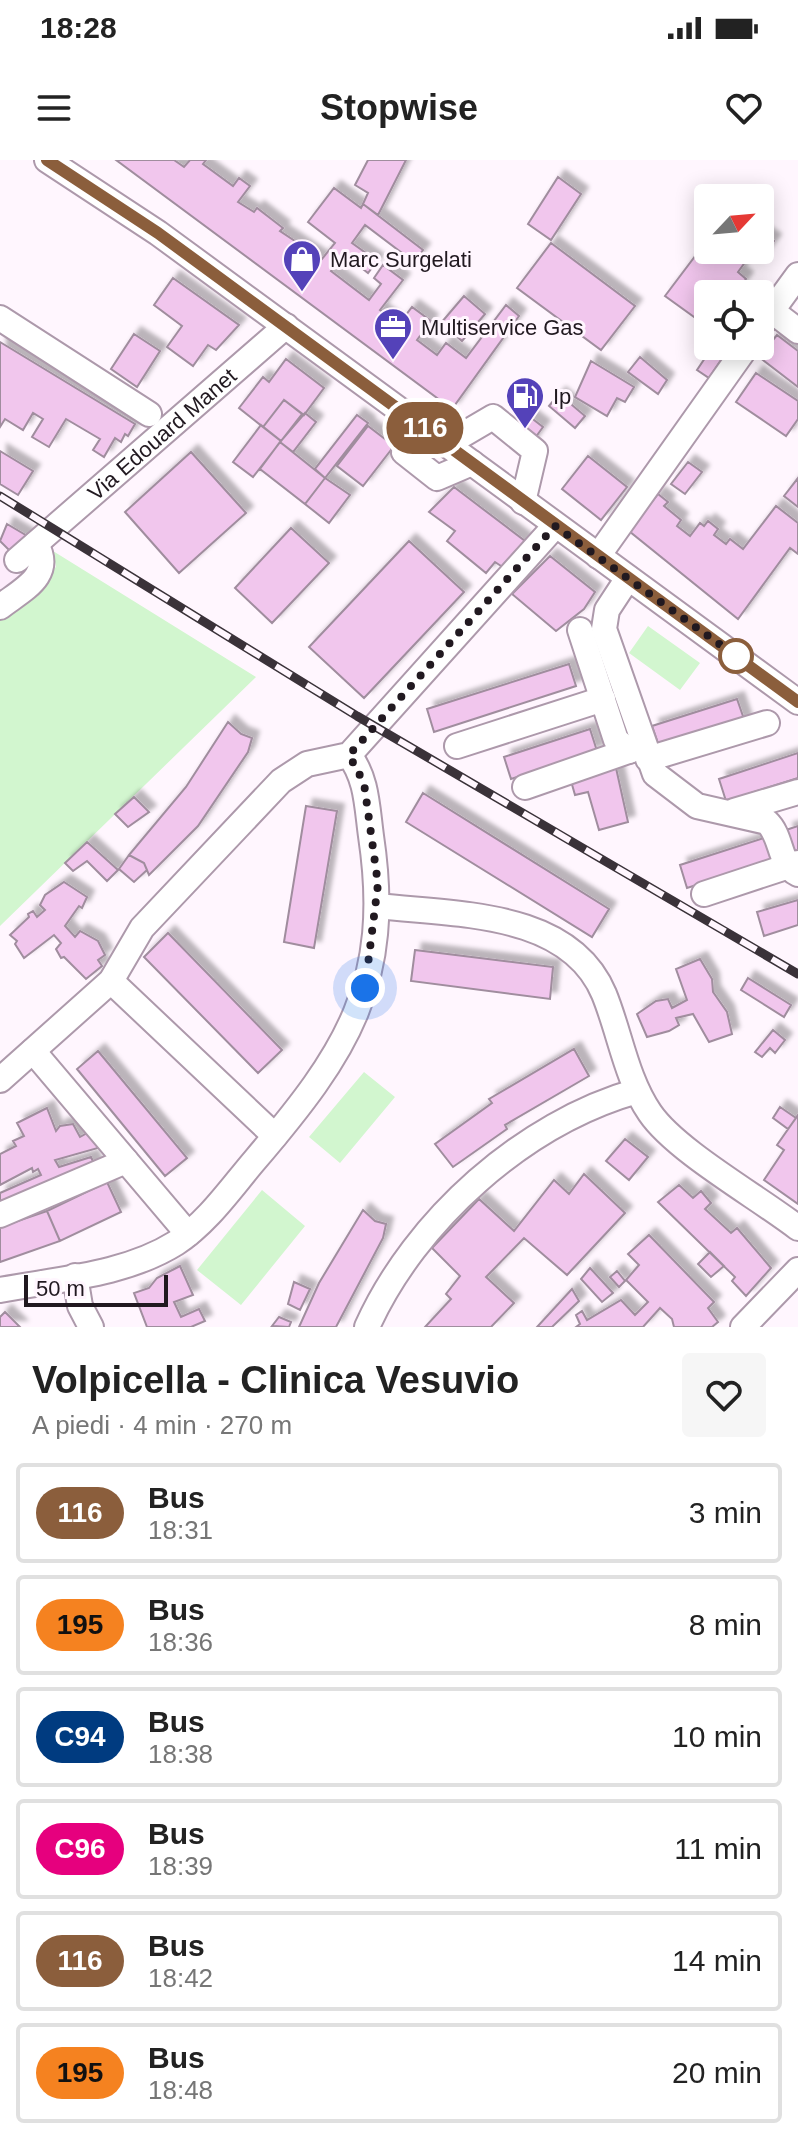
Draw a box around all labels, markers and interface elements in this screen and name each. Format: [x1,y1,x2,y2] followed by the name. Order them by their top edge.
[40,11,117,44] text: 18:28
[32,86,76,130] icon: menu
[722,86,766,130] icon: heart
[320,87,478,128] text: Stopwise
[694,184,774,264] north arrow
[694,184,774,360] map controls
[281,238,323,293] shop icon: Marc Surgelati
[330,247,472,272] place label: Marc Surgelati
[694,280,774,360] button: locate
[372,306,414,361] office icon: Multiservice Gas
[421,315,584,340] place label: Multiservice Gas
[83,363,241,506] street label: Via Edouard Manet
[504,375,546,430] fuel station icon: Ip
[553,384,571,409] place label: Ip
[379,402,471,454] line badge: 116
[402,412,448,443] text: 116
[719,639,753,673] unlabelled marker
[345,968,385,1008] your location
[24,1271,168,1307] scale bar
[36,1276,85,1301] text: 50 m
[682,1353,766,1437] button: heart
[32,1359,519,1401] text: Volpicella - Clinica Vesuvio
[32,1410,292,1440] text: A piedi · 4 min · 270 m
[148,1481,205,1514] text: Bus
[689,1496,762,1529] text: 3 min
[57,1497,103,1528] text: 116
[148,1515,213,1545] text: 18:31
[148,1593,205,1626] text: Bus
[689,1608,762,1641] text: 8 min
[57,1609,103,1640] text: 195
[148,1627,213,1657] text: 18:36
[148,1705,205,1738] text: Bus
[672,1720,762,1753] text: 10 min
[54,1721,106,1752] text: C94
[148,1739,213,1769] text: 18:38
[148,1817,205,1850] text: Bus
[674,1832,762,1865] text: 11 min
[54,1833,106,1864] text: C96
[148,1851,213,1881] text: 18:39
[148,1929,205,1962] text: Bus
[672,1944,762,1977] text: 14 min
[57,1945,103,1976] text: 116
[148,1963,213,1993] text: 18:42
[148,2041,205,2074] text: Bus
[672,2056,762,2089] text: 20 min
[57,2057,103,2088] text: 195
[148,2075,213,2105] text: 18:48

